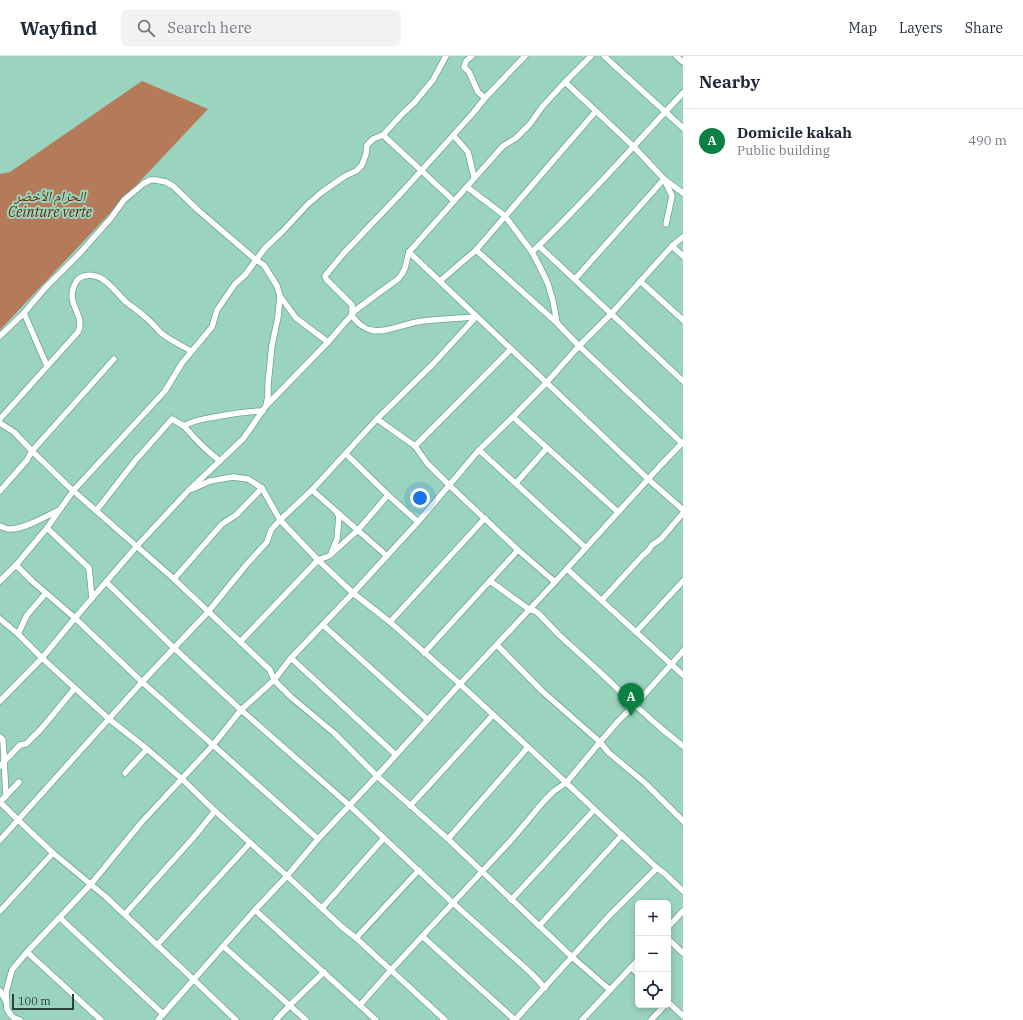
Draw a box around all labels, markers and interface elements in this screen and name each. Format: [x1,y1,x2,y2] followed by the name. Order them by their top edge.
[121,10,401,46] search box
[20,16,97,40] text: Wayfind
[135,17,157,39] icon: search
[167,18,252,37] text: Search here
[849,19,877,37] text: Map
[899,19,943,37] text: Layers
[965,19,1003,37] text: Share
[699,71,760,93] text: Nearby
[737,123,852,142] text: Domicile kakah
[707,132,717,149] text: A
[968,132,1007,149] text: 490 m
[737,142,830,159] text: Public building
[8,187,93,221] park label: الحزام الأخضر Ceinture verte
[410,488,430,508] your location
[618,683,644,716] pin: A
[635,900,671,1008] map controls
[635,900,671,936] button: +
[635,936,671,972] button: −
[635,972,671,1008] button: locate
[12,992,74,1011] scale bar
[18,994,51,1008] text: 100 m

